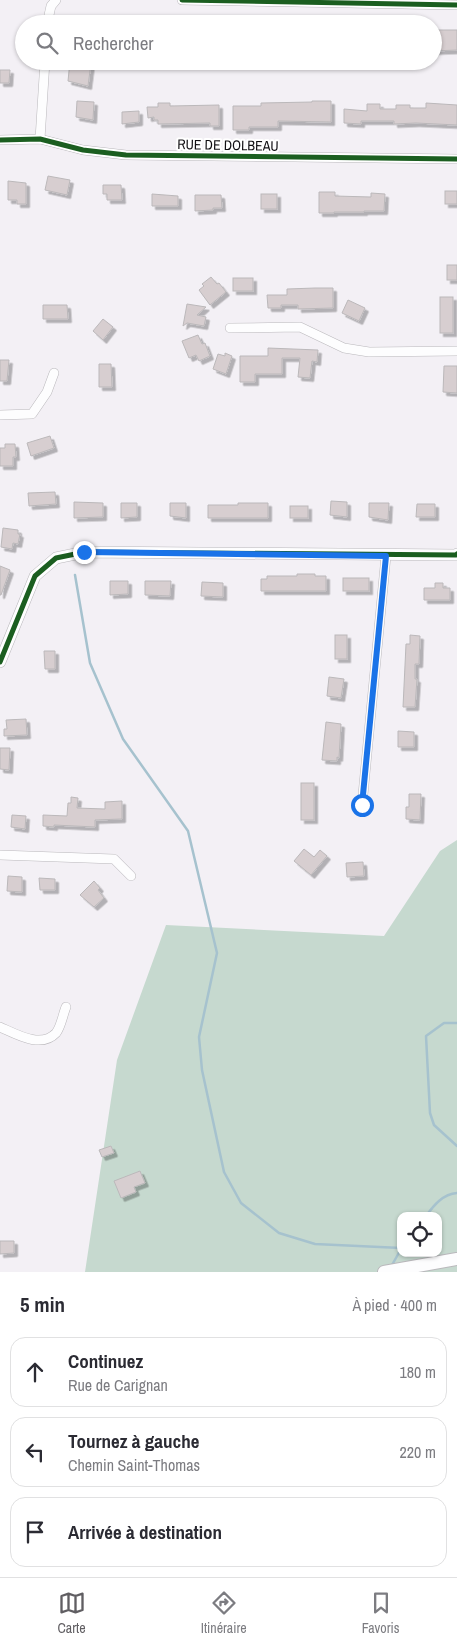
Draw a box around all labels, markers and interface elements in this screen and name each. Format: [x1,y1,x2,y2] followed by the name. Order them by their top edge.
[15,15,442,70] search box
[33,29,61,57] icon: search
[73,30,154,56] text: Rechercher
[177,135,279,155] street label: RUE DE DOLBEAU
[73,541,96,564] route end
[351,794,374,817] route start
[397,1212,442,1257] map controls
[397,1212,442,1257] button: locate
[20,1290,65,1319] text: 5 min
[352,1294,437,1316] text: À pied · 400 m
[68,1348,143,1374] text: Continuez
[21,1358,49,1386] icon: ahead
[400,1361,436,1383] text: 180 m
[68,1374,168,1396] text: Rue de Carignan
[68,1428,199,1454] text: Tournez à gauche
[21,1438,49,1466] icon: left
[400,1441,436,1463] text: 220 m
[68,1454,200,1476] text: Chemin Saint-Thomas
[21,1518,49,1546] icon: arrive
[68,1519,222,1545] text: Arrivée à destination
[58,1589,86,1637] tab: Carte
[201,1589,247,1637] tab: Itinéraire
[362,1589,399,1637] tab: Favoris

